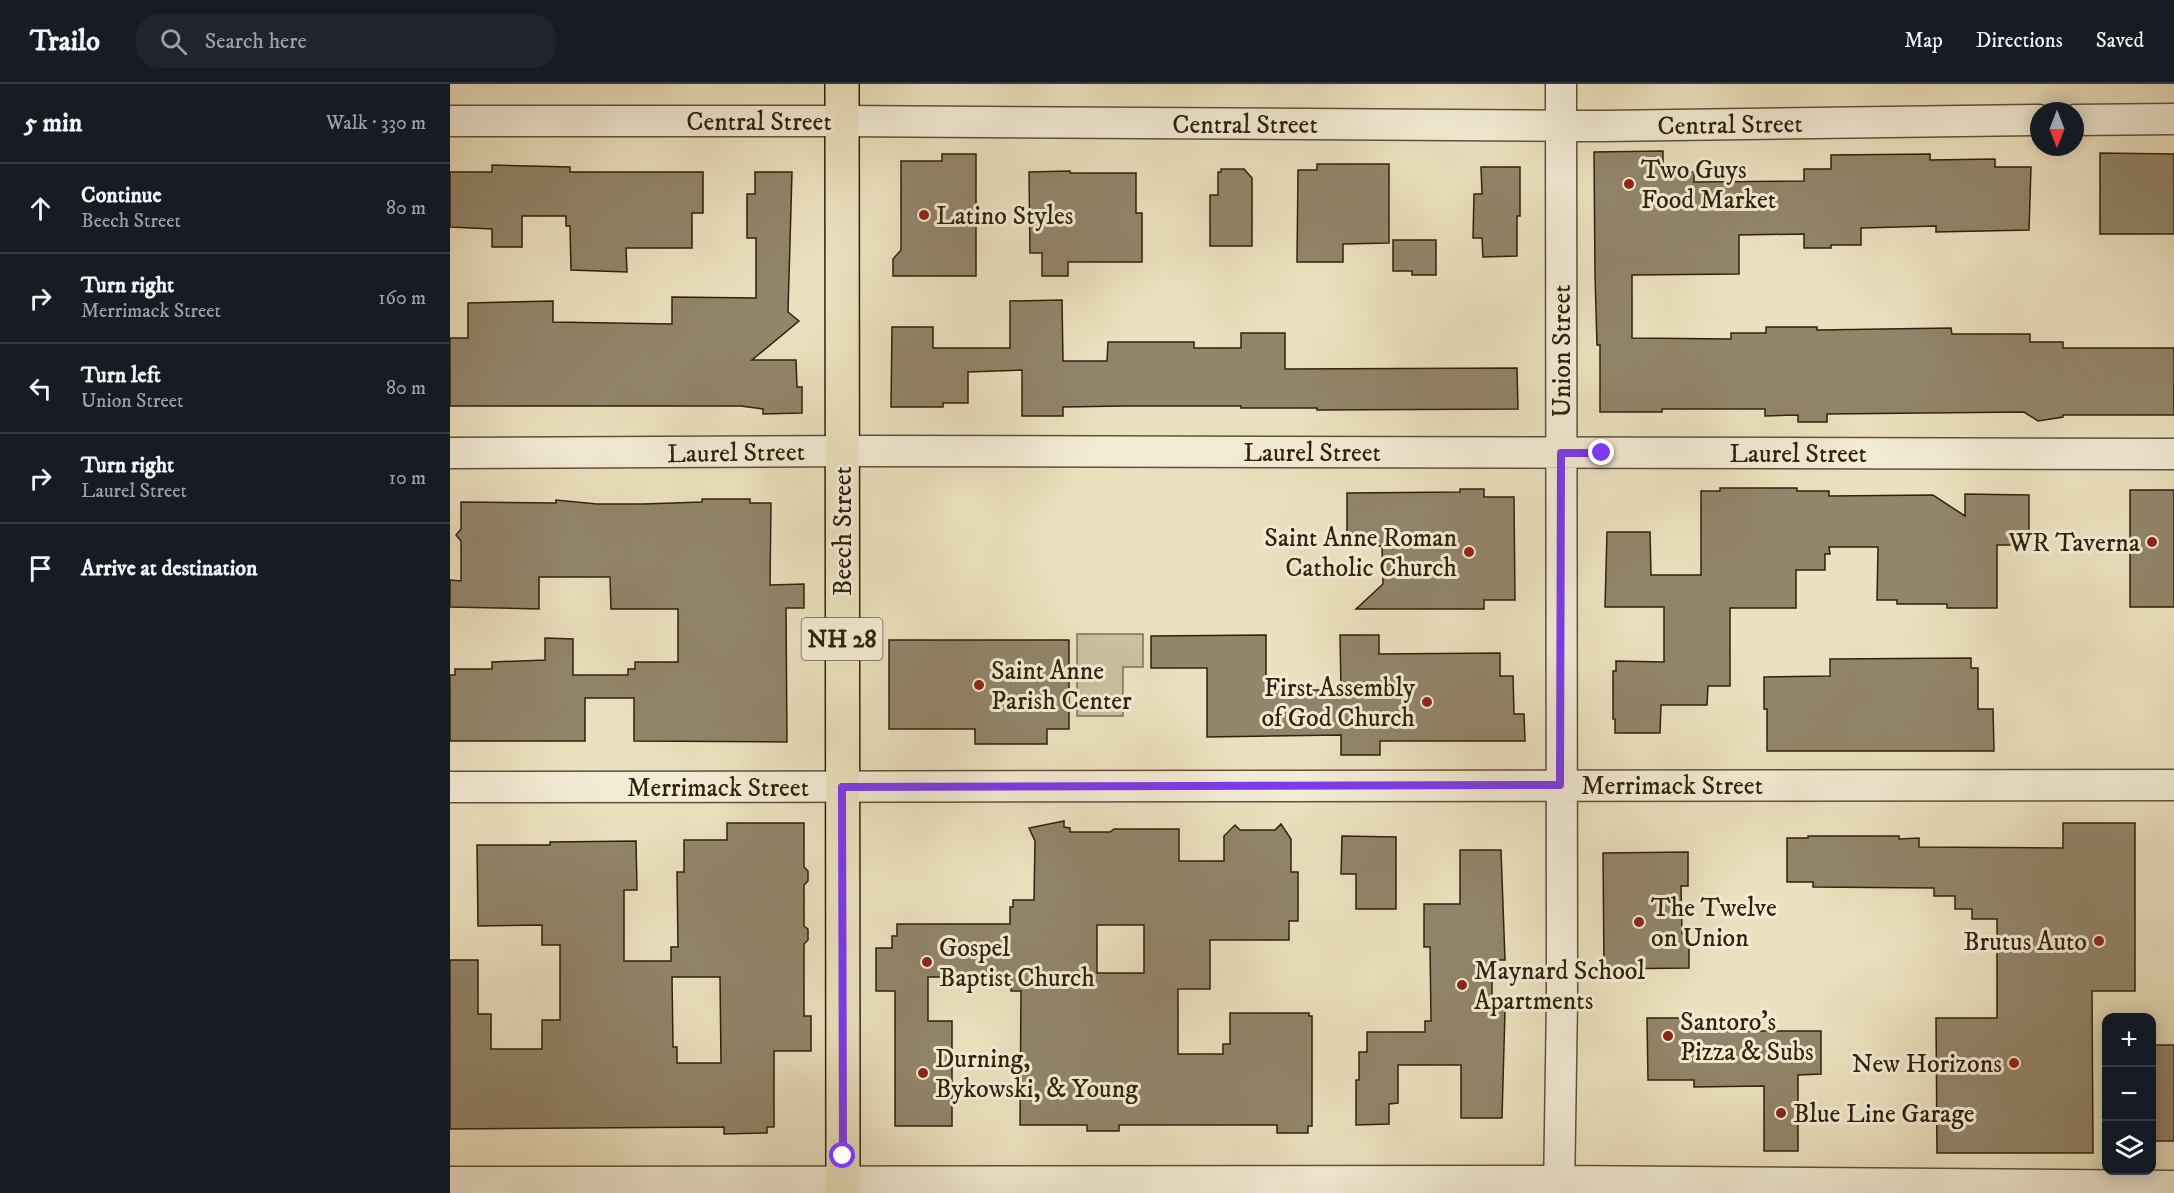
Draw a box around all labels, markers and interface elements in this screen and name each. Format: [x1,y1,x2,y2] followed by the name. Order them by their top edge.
[136,14,556,68] search box
[30,24,100,59] text: Trailo
[157,25,190,58] icon: search
[205,28,307,55] text: Search here
[1904,28,1943,54] text: Map
[1976,28,2063,54] text: Directions
[2096,28,2144,54] text: Saved
[2030,102,2084,156] north arrow
[686,106,832,139] street label: Central Street
[24,107,82,140] text: 5 min
[1657,108,1803,143] street label: Central Street
[1172,109,1318,142] street label: Central Street
[326,111,426,136] text: Walk · 330 m
[1641,154,1776,217] place label: Two Guys Food Market
[1622,177,1636,191] marker: Two Guys Food Market
[81,182,162,209] text: Continue
[24,192,57,225] icon: ahead
[386,196,426,221] text: 80 m
[936,200,1074,233] place label: Latino Styles
[917,208,931,222] marker: Latino Styles
[81,209,181,234] text: Beech Street
[81,272,174,299] text: Turn right
[24,282,57,315] icon: right
[1546,284,1579,418] street label: Union Street
[378,286,426,311] text: 160 m
[81,299,221,324] text: Merrimack Street
[81,362,161,389] text: Turn left
[24,372,57,405] icon: left
[386,376,426,401] text: 80 m
[81,389,183,414] text: Union Street
[667,436,805,471] street label: Laurel Street
[1243,437,1381,470] street label: Laurel Street
[1729,438,1867,471] street label: Laurel Street
[1588,439,1614,465] route end
[81,452,174,479] text: Turn right
[24,462,57,495] icon: right
[389,466,426,491] text: 10 m
[827,466,860,596] street label: Beech Street
[81,479,187,504] text: Laurel Street
[1264,522,1457,585] place label: Saint Anne Roman Catholic Church
[2008,527,2140,560] place label: WR Taverna
[2145,535,2159,549] marker: WR Taverna
[1462,545,1476,559] marker: Saint Anne Roman Catholic Church
[24,552,57,585] icon: arrive
[81,555,258,582] text: Arrive at destination
[802,618,882,660] road number: NH 28
[991,655,1132,718] place label: Saint Anne Parish Center
[1261,672,1416,735] place label: First Assembly of God Church
[972,678,986,692] marker: Saint Anne Parish Center
[1420,695,1434,709] marker: First Assembly of God Church
[1581,770,1763,803] street label: Merrimack Street
[627,772,809,805] street label: Merrimack Street
[1651,892,1777,955] place label: The Twelve on Union
[1632,915,1646,929] marker: The Twelve on Union
[1963,926,2087,959] place label: Brutus Auto
[939,932,1095,995] place label: Gospel Baptist Church
[2092,934,2106,948] marker: Brutus Auto
[920,955,934,969] marker: Gospel Baptist Church
[1474,955,1645,1018] place label: Maynard School Apartments
[1455,978,1469,992] marker: Maynard School Apartments
[1680,1006,1814,1069] place label: Santoro's Pizza & Subs
[2102,1013,2156,1175] map controls
[2102,1013,2156,1067] button: +
[1661,1029,1675,1043] marker: Santoro's Pizza & Subs
[935,1043,1138,1106] place label: Durning, Bykowski, & Young
[1852,1048,2002,1081] place label: New Horizons
[2007,1056,2021,1070] marker: New Horizons
[916,1066,930,1080] marker: Durning, Bykowski, & Young
[2102,1067,2156,1121] button: −
[1793,1098,1975,1131] place label: Blue Line Garage
[1774,1106,1788,1120] marker: Blue Line Garage
[2102,1121,2156,1175] button: layers
[829,1142,855,1168] route start

